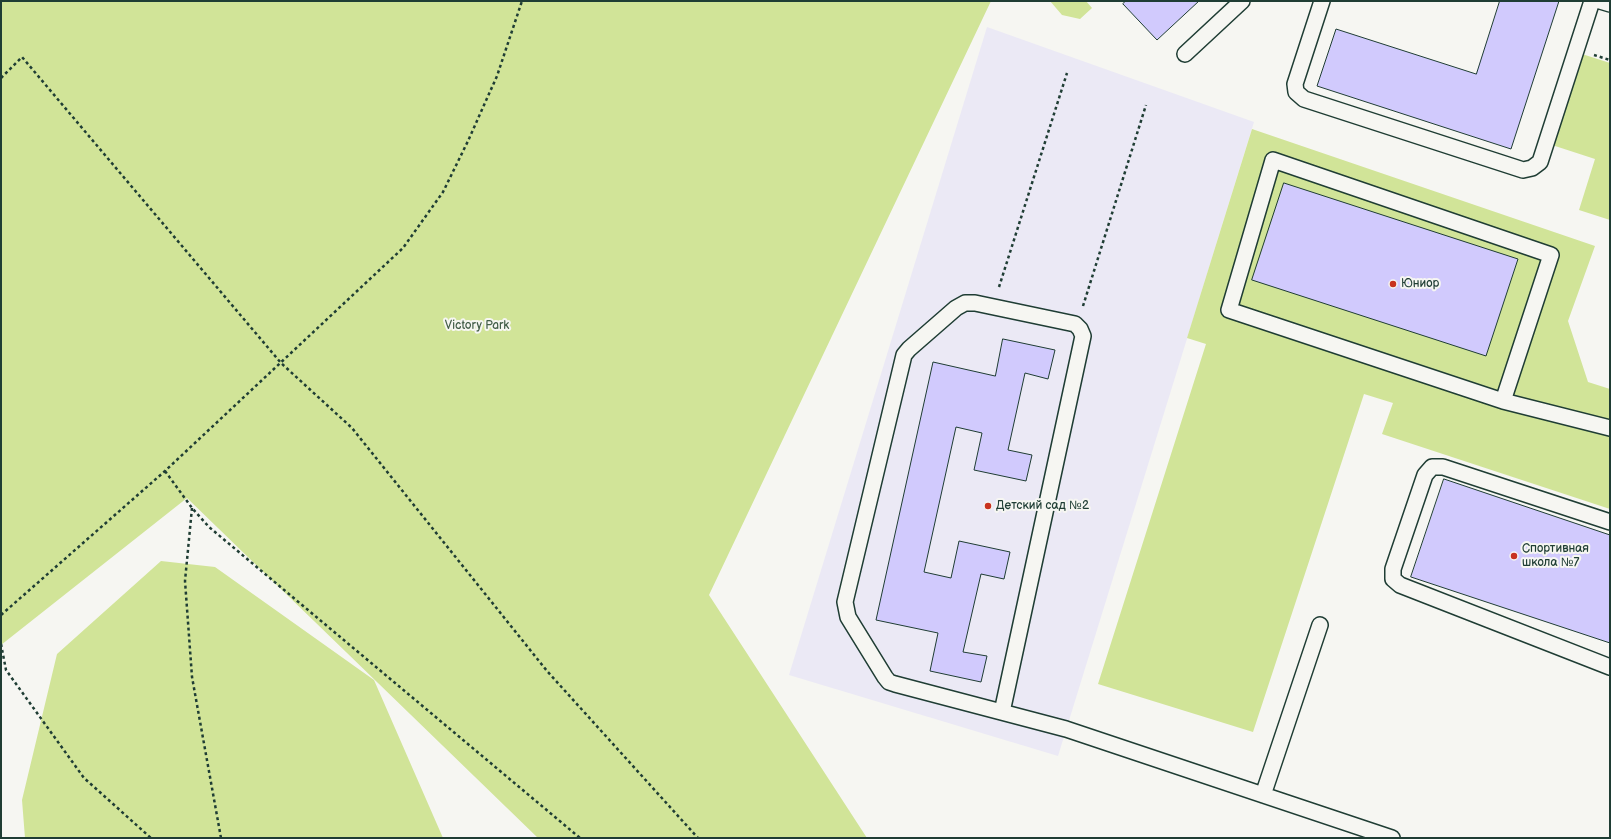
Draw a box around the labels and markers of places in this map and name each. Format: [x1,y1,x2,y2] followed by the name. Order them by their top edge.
[1401,277,1439,291] place label: Юниор
[1388,279,1398,289] marker: Юниор
[996,499,1089,513] place label: Детский сад №2
[983,501,993,511] marker: Детский сад №2
[1522,542,1589,570] place label: Спортивная школа №7
[1509,551,1519,561] marker: Спортивная школа №7

